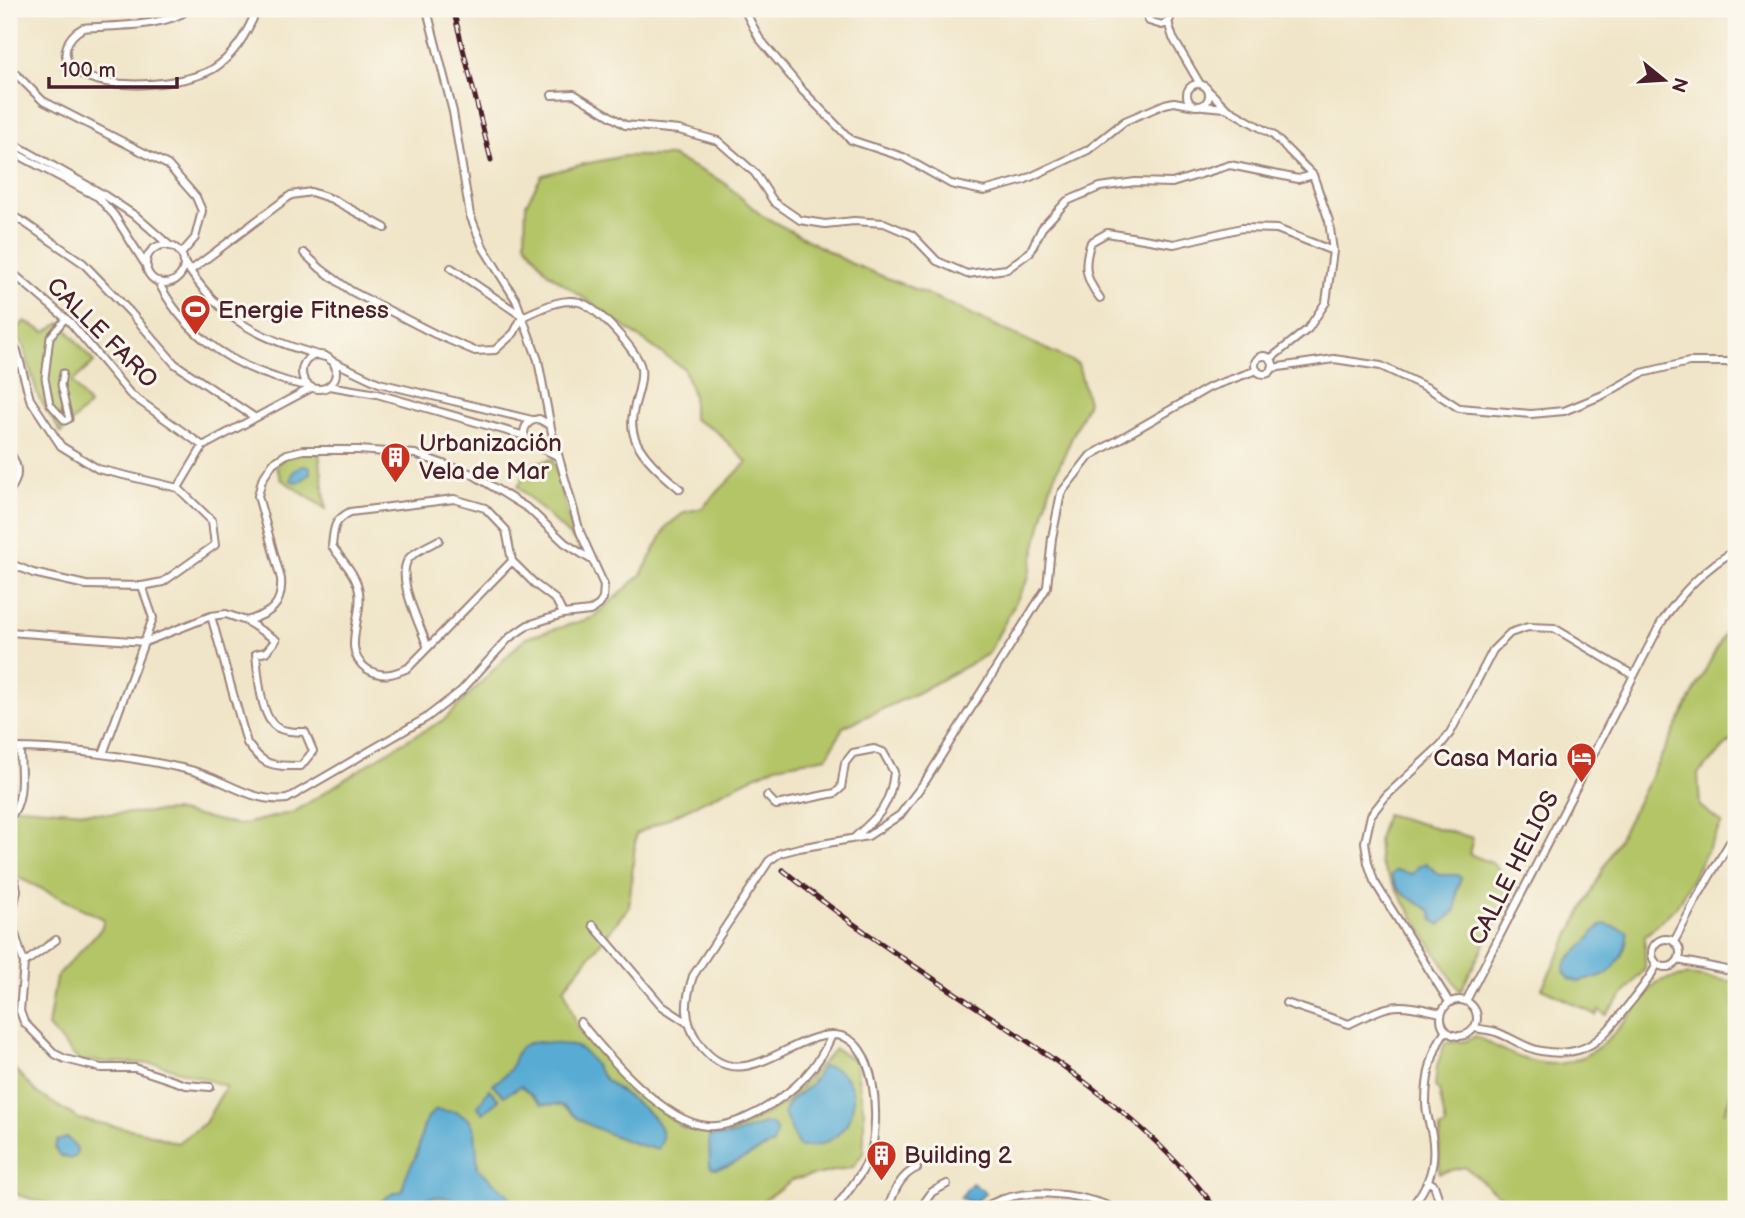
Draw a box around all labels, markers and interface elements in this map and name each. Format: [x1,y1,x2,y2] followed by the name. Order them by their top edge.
[49,46,177,90] scale bar
[1630,46,1700,116] north arrow
[60,58,116,83] text: 100 m
[1666,74,1692,95] text: N
[41,272,163,394] street label: CALLE FARO
[178,293,212,337] sports icon: Energie Fitness
[218,296,389,325] place label: Energie Fitness
[419,429,562,486] place label: Urbanización Vela de Mar
[379,440,413,484] building icon: Urbanización Vela de Mar
[1564,741,1598,785] hotel icon: Casa Maria
[1433,744,1558,773] place label: Casa Maria
[1463,786,1565,950] street label: CALLE HELIOS
[864,1138,898,1182] building icon: Building 2
[904,1141,1012,1170] place label: Building 2

